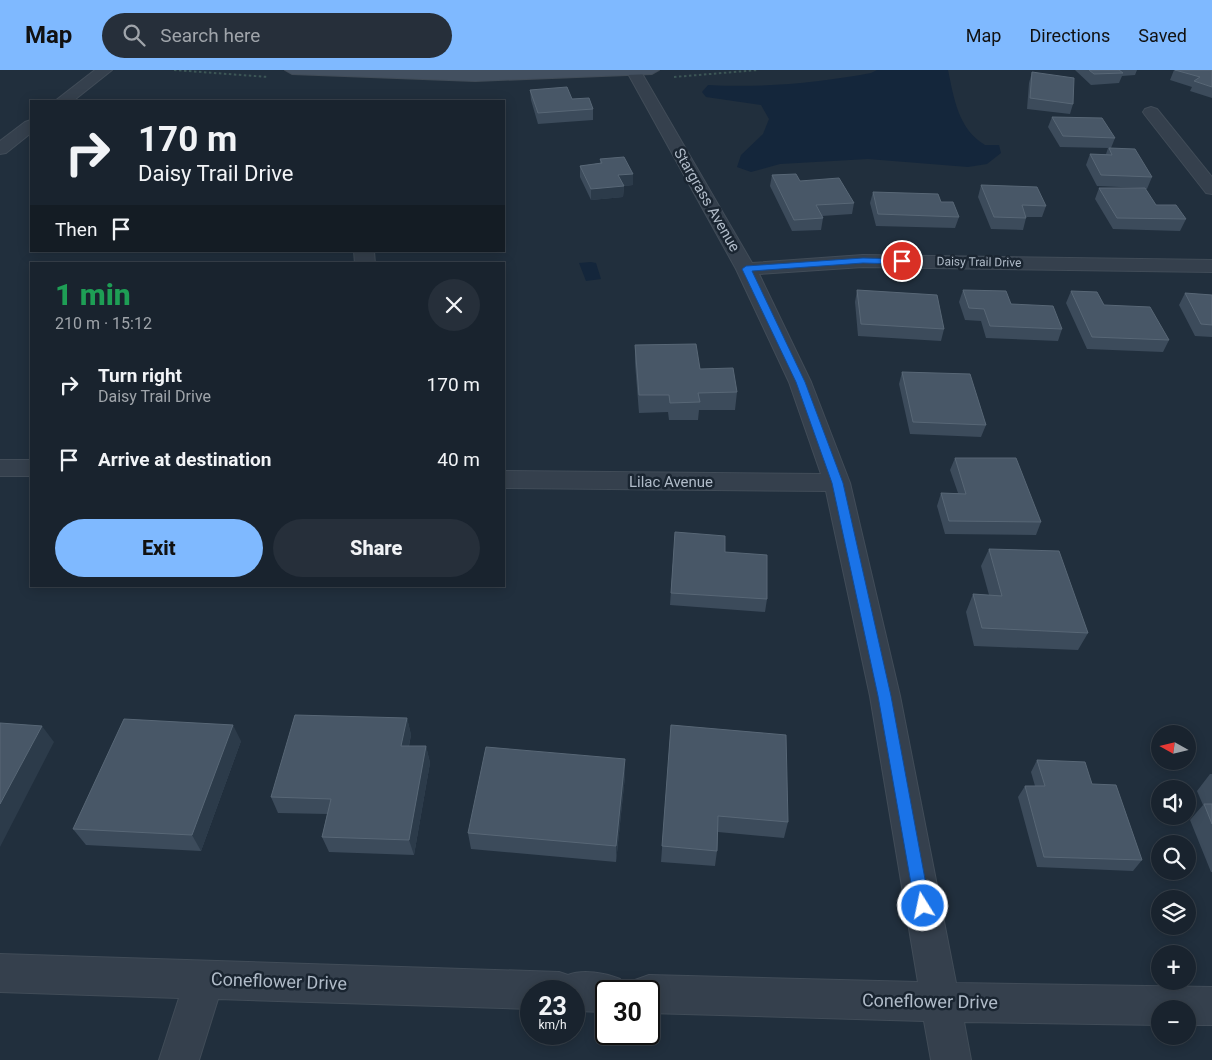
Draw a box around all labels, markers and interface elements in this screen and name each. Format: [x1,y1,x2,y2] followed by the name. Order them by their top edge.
[102,13,452,58] search box
[25,21,72,49] text: Map
[120,21,148,49] icon: search
[160,24,260,47] text: Search here
[966,25,1001,46] text: Map
[1029,25,1110,46] text: Directions
[1138,25,1187,46] text: Saved
[138,119,237,160] text: 170 m
[55,120,120,185] icon: right
[670,145,744,255] street label: Stargrass Avenue
[138,161,293,186] text: Daisy Trail Drive
[107,215,135,243] icon: arrive
[55,218,97,241] text: Then
[881,240,923,282] pin
[888,247,916,275] icon: arrive
[936,254,1022,270] street label: Daisy Trail Drive
[55,277,131,312] text: 1 min
[428,279,480,331] button: close
[55,314,152,333] text: 210 m · 15:12
[98,364,182,387] text: Turn right
[55,371,83,399] icon: right
[427,373,480,396] text: 170 m
[98,387,211,406] text: Daisy Trail Drive
[55,446,83,474] icon: arrive
[98,448,271,471] text: Arrive at destination
[437,448,480,471] text: 40 m
[629,473,713,491] street label: Lilac Avenue
[55,519,263,577] button: Exit
[273,519,480,577] button: Share
[1151,725,1196,770] north arrow
[1151,725,1196,1045] map controls
[1151,780,1196,825] button: sound
[1151,835,1196,880] button: search
[896,879,948,931] position arrow
[1151,890,1196,935] button: layers
[1151,945,1196,990] button: +
[211,968,347,994] street label: Coneflower Drive
[595,980,660,1045] speed limit sign: 30
[862,989,998,1013] street label: Coneflower Drive
[538,992,567,1021] text: 23
[1151,1000,1196,1045] button: −
[538,1018,567,1032] text: km/h

